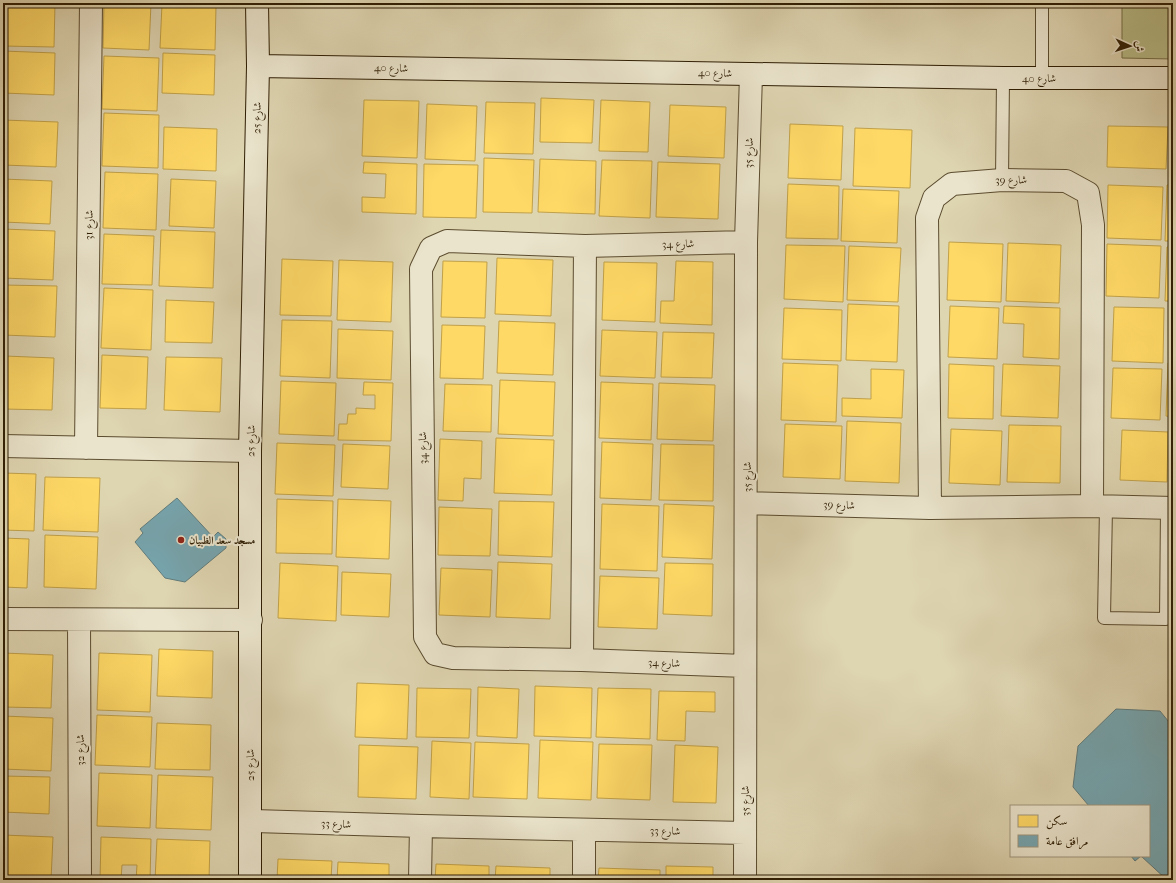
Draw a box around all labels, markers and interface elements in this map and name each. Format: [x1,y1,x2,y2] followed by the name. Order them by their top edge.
[1110,26,1150,66] north arrow
[1133,41,1146,52] text: ش
[374,61,408,78] street label: شارع 40
[698,66,732,83] street label: شارع 40
[1022,72,1056,88] street label: شارع 40
[250,102,267,134] street label: شارع 25
[742,137,759,169] street label: شارع 35
[995,173,1027,190] street label: شارع 39
[82,210,99,240] street label: شارع 31
[662,237,695,254] street label: شارع 34
[244,425,261,457] street label: شارع 25
[416,432,433,464] street label: شارع 34
[741,462,757,492] street label: شارع 35
[823,498,855,515] street label: شارع 39
[189,534,255,547] place label: مسجد سعد الظبيان
[176,535,186,545] marker: مسجد سعد الظبيان
[647,656,680,673] street label: شارع 34
[74,734,90,766] street label: شارع 32
[244,749,260,781] street label: شارع 25
[739,786,755,816] street label: شارع 35
[1010,805,1150,857] legend
[1046,814,1067,830] text: سكن
[320,817,351,834] street label: شارع 33
[650,824,680,841] street label: شارع 33
[1046,834,1088,850] text: مرافق عامة

